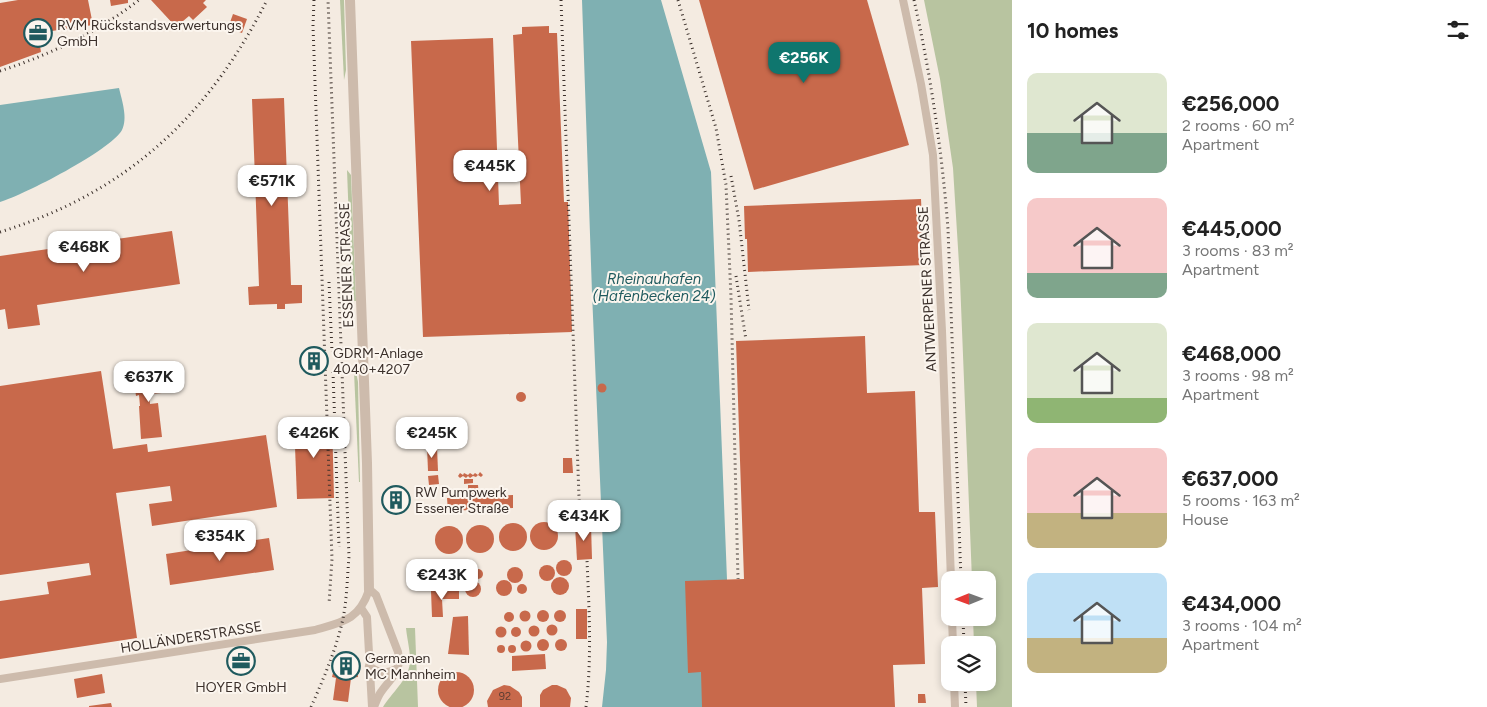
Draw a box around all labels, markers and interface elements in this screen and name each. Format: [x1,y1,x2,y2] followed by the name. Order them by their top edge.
[1444,16,1472,44] icon: filters
[57,17,242,50] place label: RVM Rückstandsverwertungs GmbH
[23,18,53,48] office icon: RVM Rückstandsverwertungs GmbH
[1027,18,1118,43] text: 10 homes
[769,42,839,84] pin: €256K
[779,48,829,67] text: €256K
[1182,91,1279,116] text: €256,000
[1067,93,1127,153] icon: home
[1182,116,1295,135] text: 2 rooms · 60 m²
[1182,135,1259,154] text: Apartment
[455,150,525,192] pin: €445K
[464,156,516,175] text: €445K
[237,164,307,207] pin: €571K
[249,171,295,190] text: €571K
[336,202,357,328] street label: ESSENER STRASSE
[915,205,940,372] street label: ANTWERPENER STRASSE
[1182,216,1282,241] text: €445,000
[1067,218,1127,278] icon: home
[49,230,119,273] pin: €468K
[59,237,109,256] text: €468K
[1182,241,1294,260] text: 3 rooms · 83 m²
[1182,260,1259,279] text: Apartment
[593,270,716,305] water label: Rheinauhafen (Hafenbecken 24)
[1182,341,1281,366] text: €468,000
[1067,343,1127,403] icon: home
[333,345,423,378] place label: GDRM-Anlage 4040+4207
[299,346,329,376] building icon: GDRM-Anlage 4040+4207
[114,360,184,403] pin: €637K
[1182,366,1294,385] text: 3 rooms · 98 m²
[125,367,173,386] text: €637K
[1182,385,1259,404] text: Apartment
[279,416,349,459] pin: €426K
[397,416,467,459] pin: €245K
[289,423,339,442] text: €426K
[407,423,457,442] text: €245K
[1182,466,1278,491] text: €637,000
[1067,468,1127,528] icon: home
[415,484,509,517] place label: RW Pumpwerk Essener Straße
[381,485,411,515] building icon: RW Pumpwerk Essener Straße
[1182,491,1300,510] text: 5 rooms · 163 m²
[549,500,619,542] pin: €434K
[559,506,609,525] text: €434K
[1182,510,1228,529] text: House
[185,520,255,562] pin: €354K
[195,526,245,545] text: €354K
[407,558,477,601] pin: €243K
[417,565,467,584] text: €243K
[941,571,996,626] north arrow
[941,571,996,691] map controls
[1182,591,1281,616] text: €434,000
[1067,593,1127,653] icon: home
[1182,616,1302,635] text: 3 rooms · 104 m²
[119,618,263,657] street label: HOLLÄNDERSTRASSE
[1182,635,1259,654] text: Apartment
[941,636,996,691] button: layers
[226,646,256,676] office icon: HOYER GmbH
[365,650,456,683] place label: Germanen MC Mannheim
[331,651,361,681] building icon: Germanen MC Mannheim
[195,679,287,696] place label: HOYER GmbH
[499,690,511,703] house number: 92

